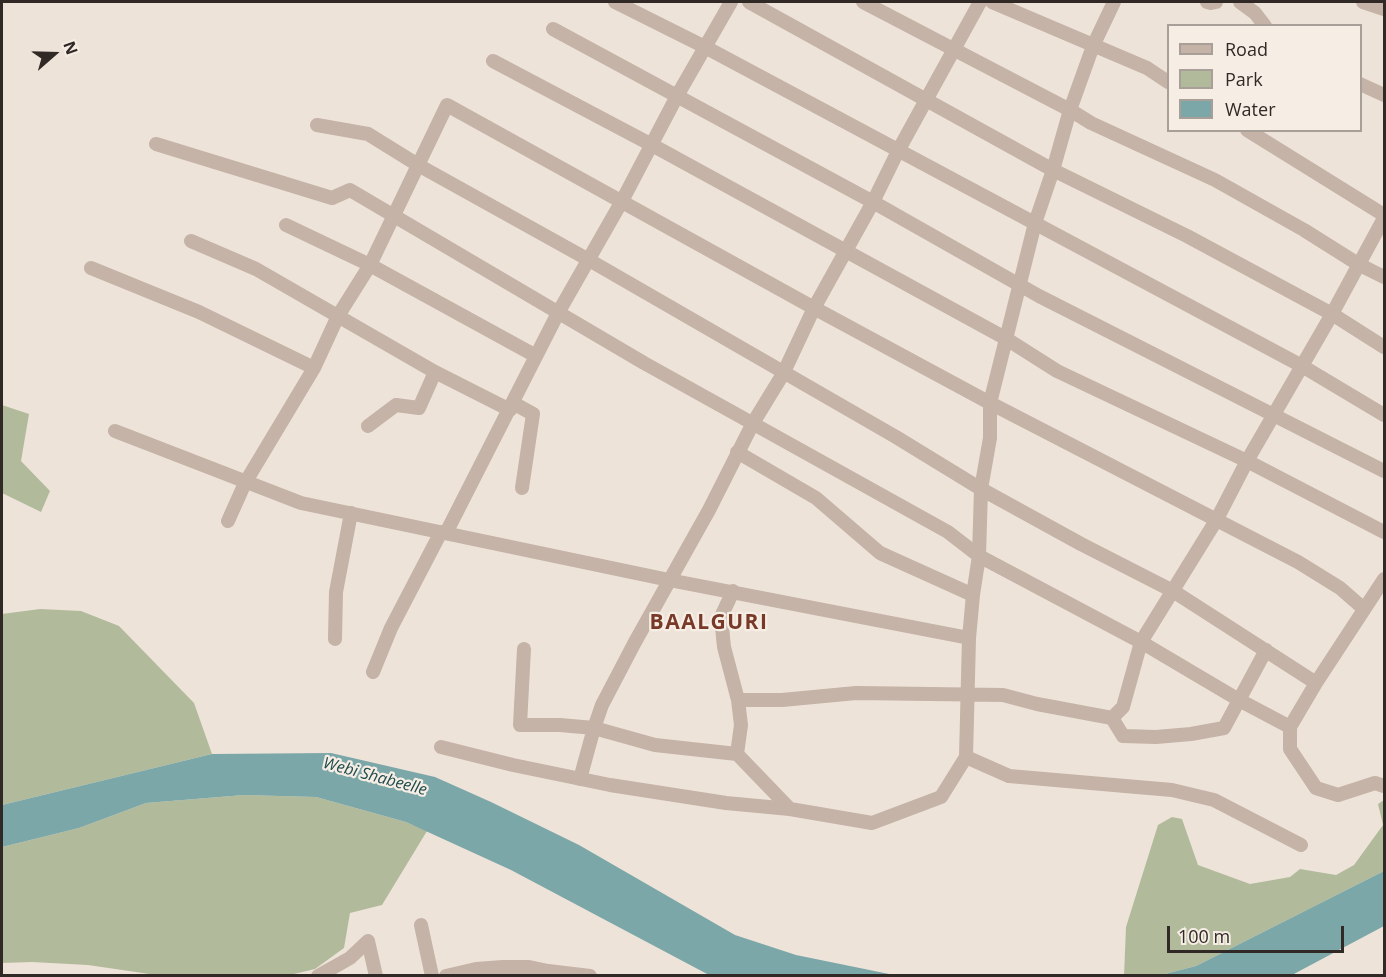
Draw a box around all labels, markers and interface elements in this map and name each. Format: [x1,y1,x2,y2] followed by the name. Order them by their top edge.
[24,24,84,84] north arrow
[1167,24,1362,132] legend
[1225,37,1268,61] text: Road
[58,38,83,58] text: N
[1225,67,1263,91] text: Park
[1225,97,1276,121] text: Water
[650,610,768,636] district label: BAALGURI
[321,754,429,800] water label: Webi Shabeelle
[1170,914,1347,952] scale bar
[1178,924,1230,948] text: 100 m

